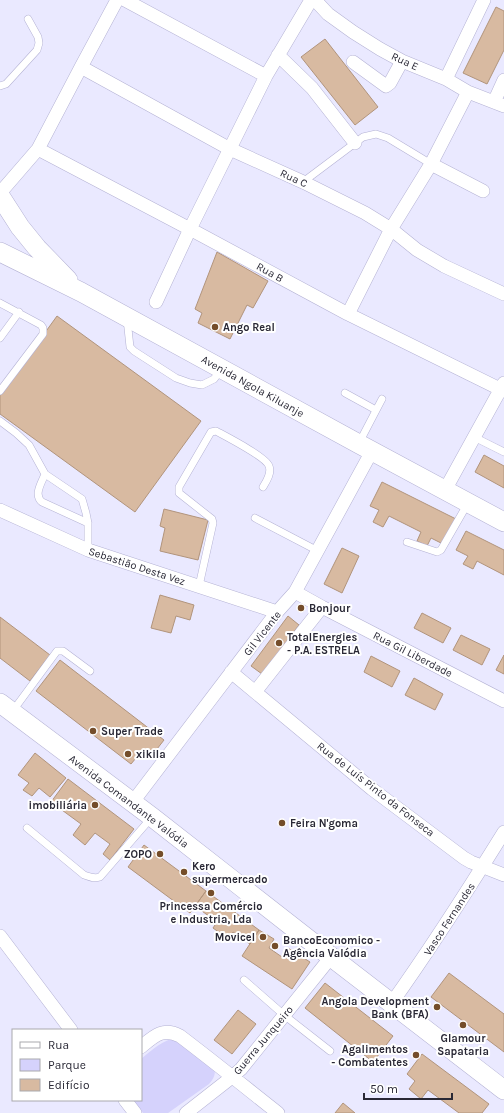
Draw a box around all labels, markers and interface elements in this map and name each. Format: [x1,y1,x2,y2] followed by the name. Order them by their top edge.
[389,50,420,73] street label: Rua E
[278,166,310,191] street label: Rua C
[254,260,286,285] street label: Rua B
[223,321,275,334] place label: Ango Real
[210,322,220,332] marker: Ango Real
[199,353,307,420] street label: Avenida Ngola Kiluanje
[87,545,187,588] street label: Sebastião Desta Vez
[309,602,351,615] place label: Bonjour
[296,603,306,613] marker: Bonjour
[241,608,284,658] street label: Gil Vicente
[371,629,455,680] street label: Rua Gil Liberdade
[287,631,360,657] place label: TotalEnergies - P.A. ESTRELA
[274,638,284,648] marker: TotalEnergies - P.A. ESTRELA
[101,725,163,738] place label: Super Trade
[88,726,98,736] marker: Super Trade
[314,739,437,839] street label: Rua de Luís Pinto da Fonseca
[136,748,166,761] place label: xikila
[123,749,133,759] marker: xikila
[66,752,191,851] street label: Avenida Comandante Valódia
[29,799,87,812] place label: imobiliária
[90,800,100,810] marker: imobiliária
[290,817,358,830] place label: Feira N'goma
[277,818,287,828] marker: Feira N'goma
[124,848,152,861] place label: ZOPO
[155,849,165,859] marker: ZOPO
[192,860,267,886] place label: Kero supermercado
[179,867,189,877] marker: Kero supermercado
[421,880,478,958] street label: Vasco Fernandes
[206,888,216,898] marker: Princessa Comércio e Industria, Lda
[159,900,263,926] place label: Princessa Comércio e Industria, Lda
[215,931,255,944] place label: Movicel
[258,932,268,942] marker: Movicel
[283,934,380,960] place label: BancoEconomico - Agência Valódia
[270,941,280,951] marker: BancoEconomico - Agência Valódia
[321,995,430,1021] place label: Angola Development Bank (BFA)
[432,1002,442,1012] marker: Angola Development Bank (BFA)
[231,1003,296,1077] street label: Guerra Junqueiro
[458,1020,468,1030] marker: Glamour Sapataria
[12,1029,142,1101] legend
[437,1032,489,1058] place label: Glamour Sapataria
[48,1038,69,1052] text: Rua
[331,1043,408,1069] place label: Agalimentos - Combatentes
[411,1050,421,1060] marker: Agalimentos - Combatentes
[48,1058,86,1072] text: Parque
[364,1075,452,1101] scale bar
[48,1078,89,1092] text: Edifício
[370,1082,398,1096] text: 50 m

